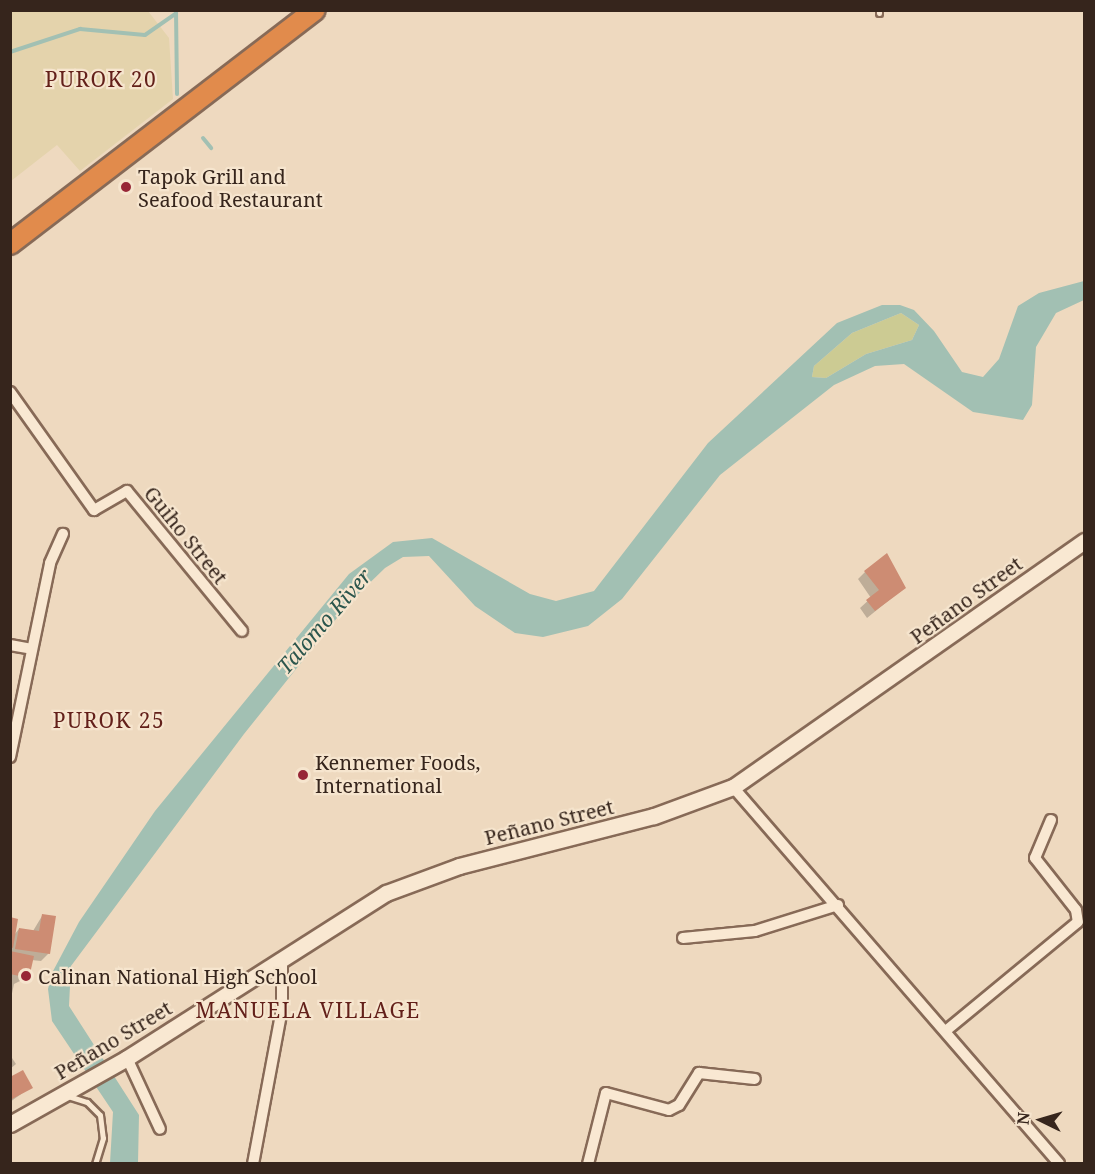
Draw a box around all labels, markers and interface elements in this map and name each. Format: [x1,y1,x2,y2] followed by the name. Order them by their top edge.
[45,66,157,92] district label: PUROK 20
[138,164,323,211] place label: Tapok Grill and Seafood Restaurant
[119,180,133,194] marker: Tapok Grill and Seafood Restaurant
[139,481,233,589] street label: Guiho Street
[905,551,1027,649] street label: Peñano Street
[272,563,376,679] water label: Talomo River
[53,707,165,733] district label: PUROK 25
[315,751,480,798] place label: Kennemer Foods, International
[296,768,310,782] marker: Kennemer Foods, International
[482,794,616,850] street label: Peñano Street
[38,964,317,988] place label: Calinan National High School
[19,969,33,983] marker: Calinan National High School
[50,996,176,1084] street label: Peñano Street
[195,997,421,1023] district label: MANUELA VILLAGE
[1011,1090,1071,1150] north arrow
[1012,1111,1035,1126] text: N

